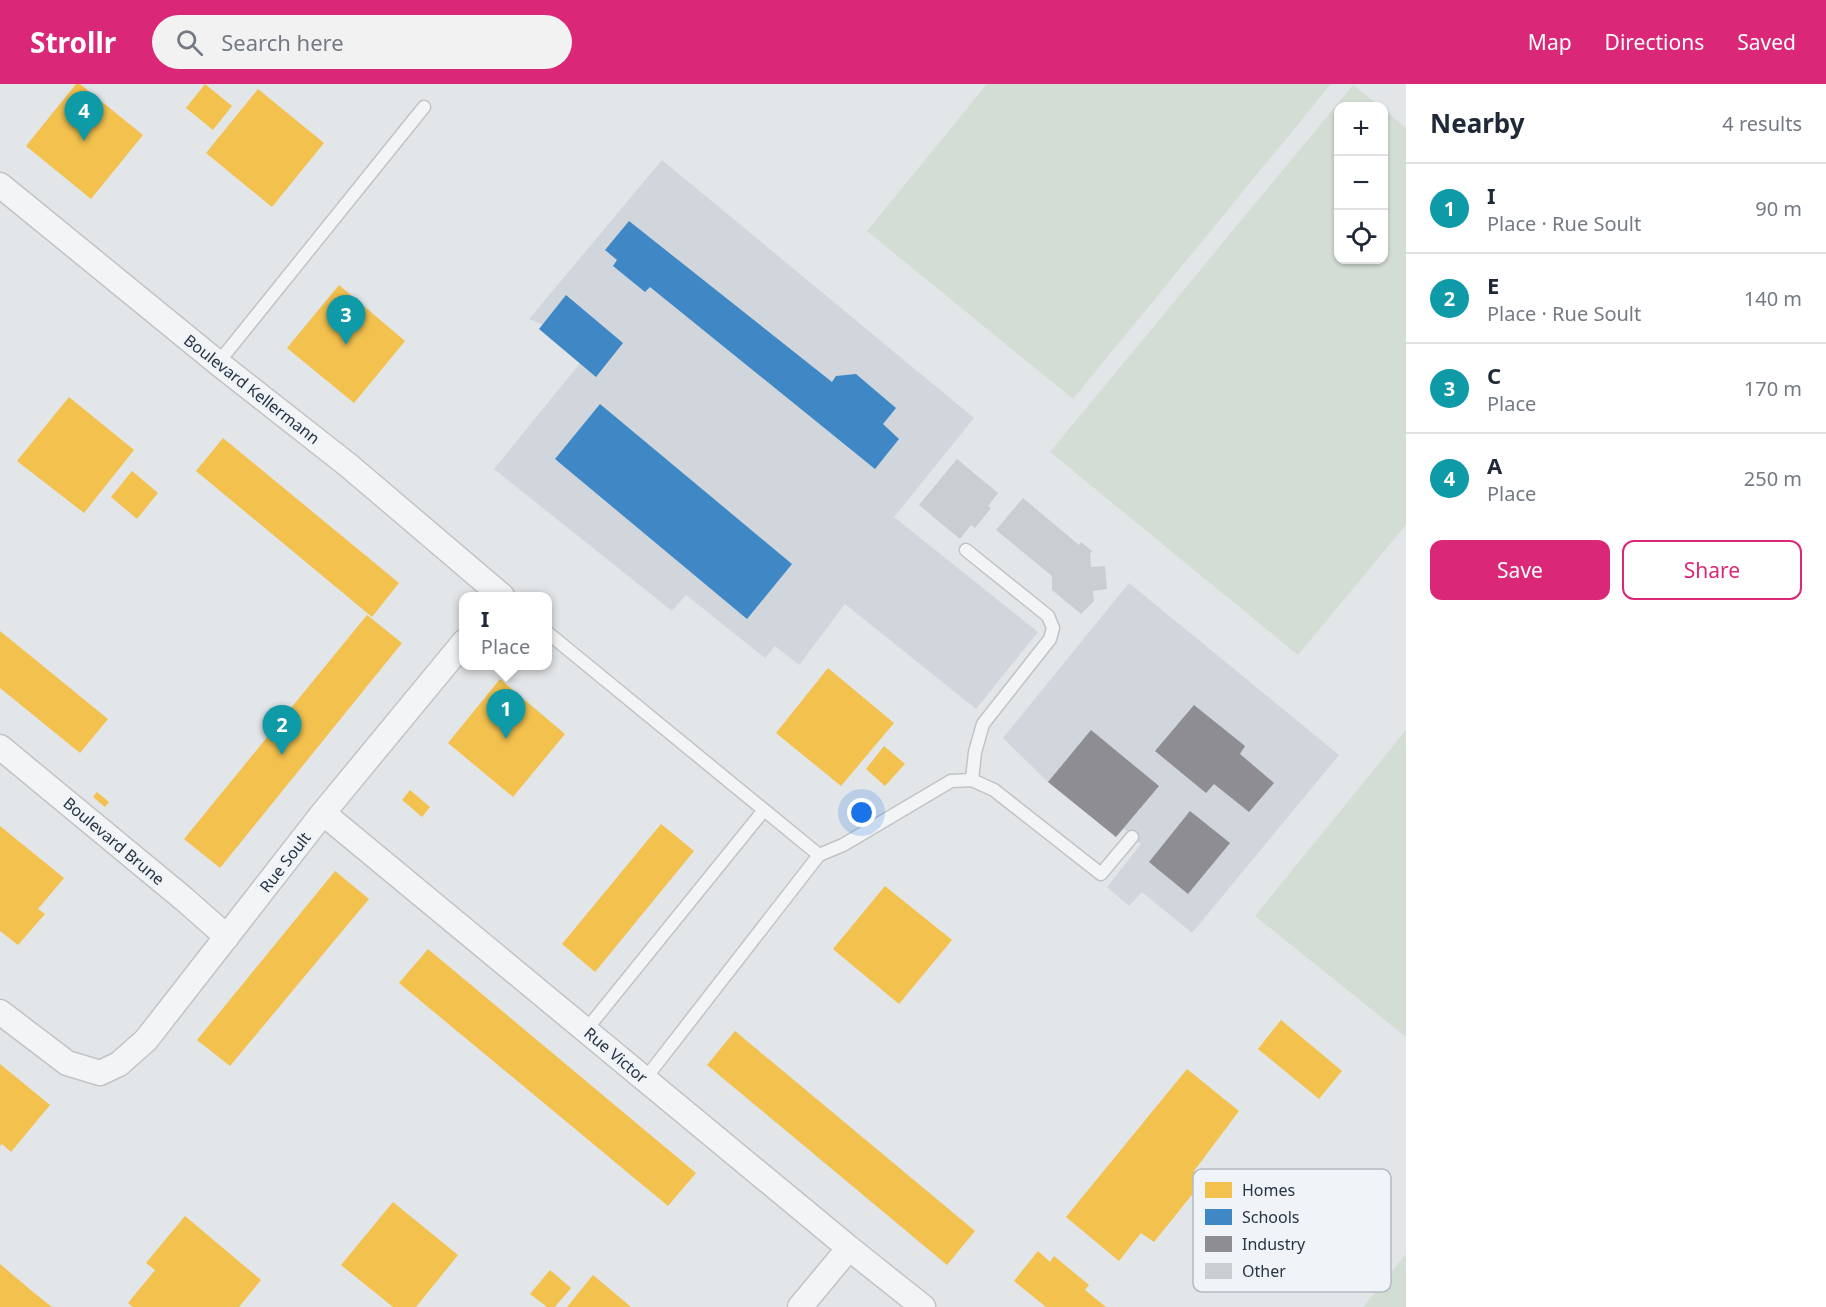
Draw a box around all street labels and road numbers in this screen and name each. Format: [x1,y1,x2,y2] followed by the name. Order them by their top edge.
[180,329,324,449] street label: Boulevard Kellermann
[59,792,169,890] street label: Boulevard Brune
[254,827,316,897] street label: Rue Soult
[580,1022,653,1088] street label: Rue Victor

